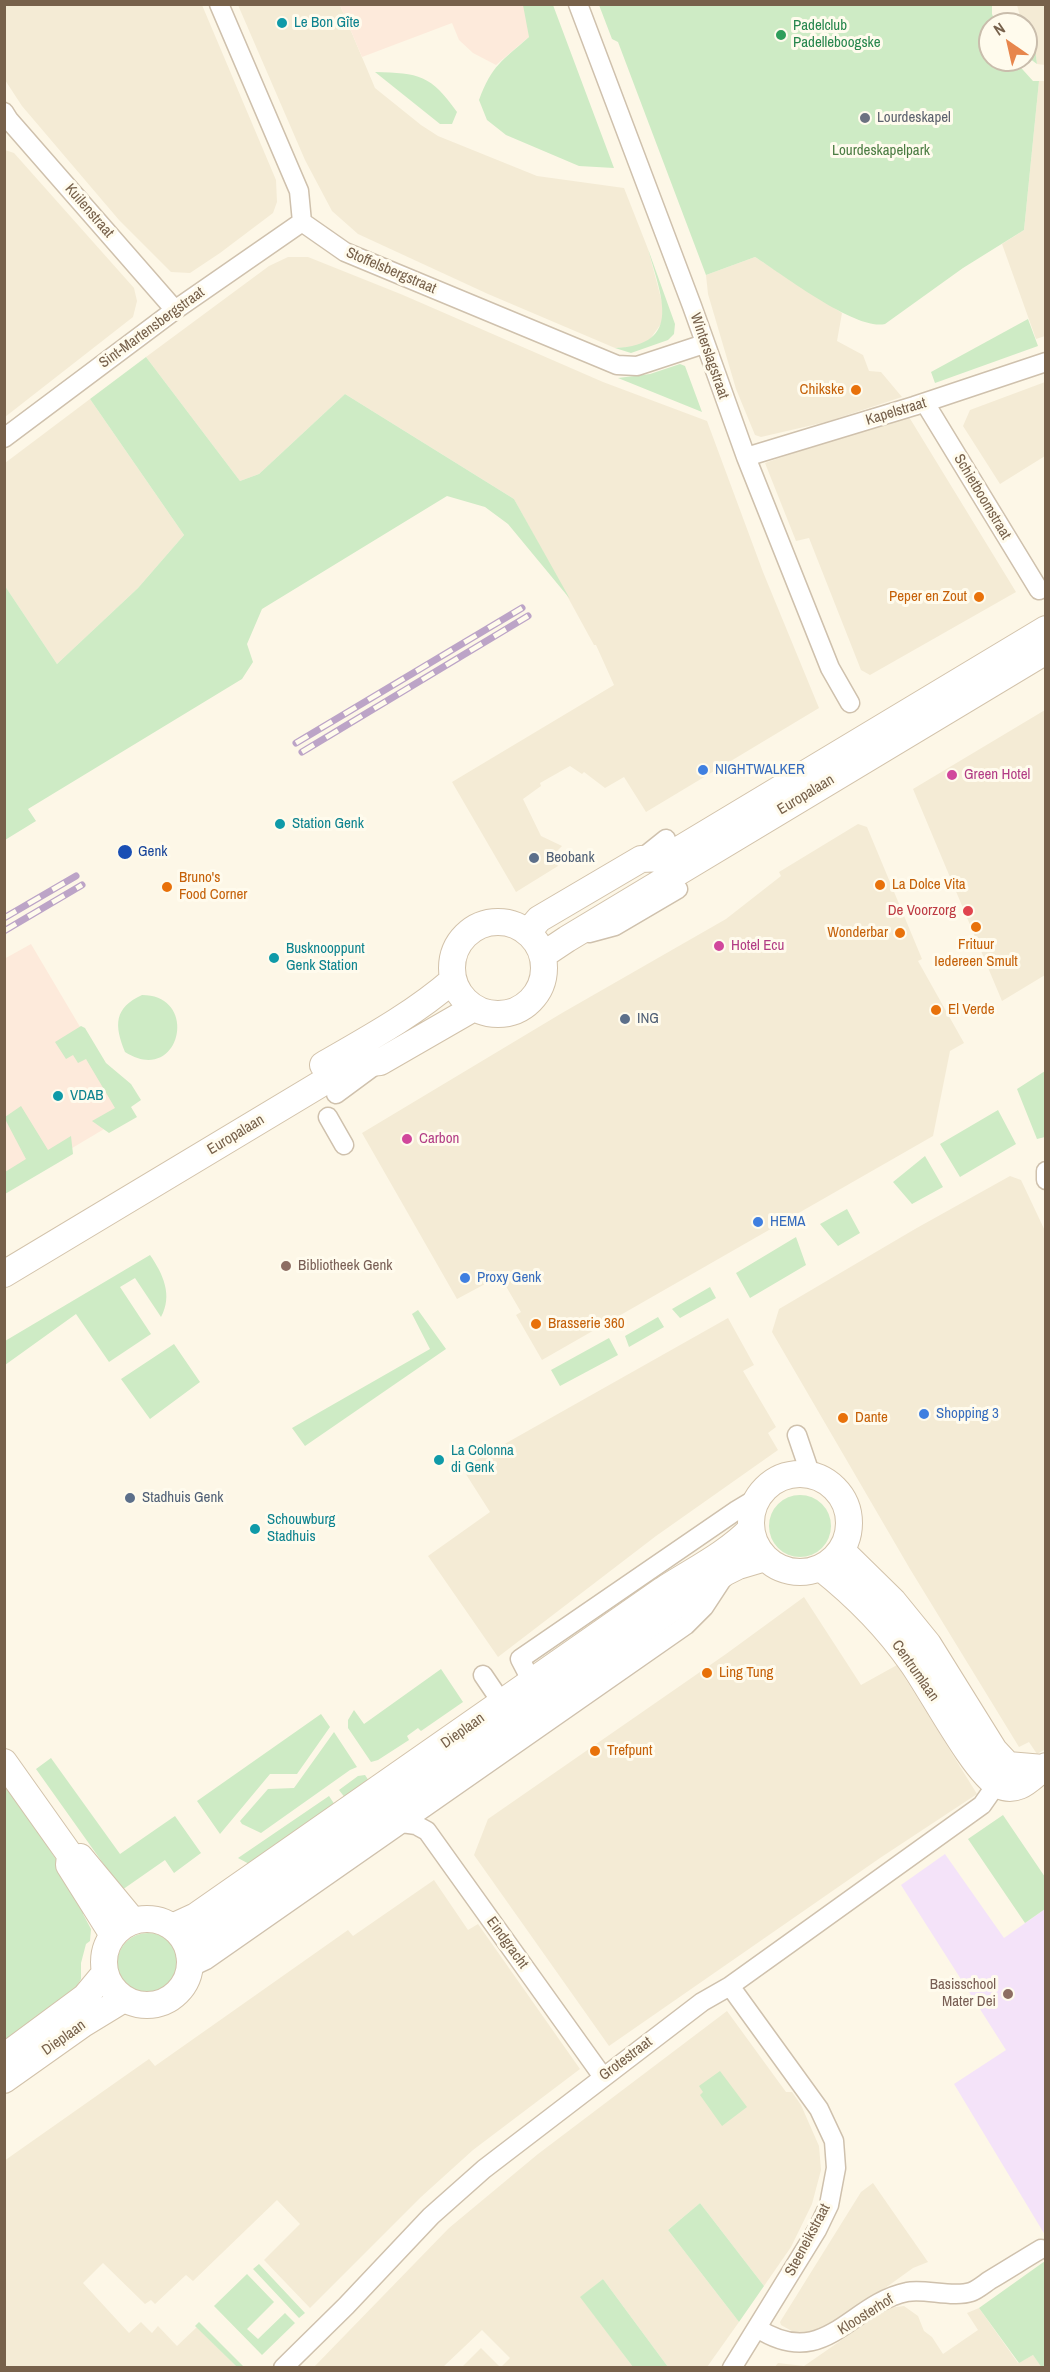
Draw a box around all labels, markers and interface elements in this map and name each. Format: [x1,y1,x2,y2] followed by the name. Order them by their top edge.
[978,12,1038,72] north arrow
[294,14,360,32] place label: Le Bon Gîte
[275,16,289,30] marker: Le Bon Gîte
[793,17,881,52] place label: Padelclub Padelleboogske
[989,17,1009,41] text: N
[774,28,788,42] marker: Padelclub Padelleboogske
[877,109,951,127] place label: Lourdeskapel
[858,111,872,125] marker: Lourdeskapel
[832,142,930,160] park label: Lourdeskapelpark
[61,180,117,242] street label: Kuilenstraat
[343,244,439,298] street label: Stoffelsbergstraat
[96,284,208,372] street label: Sint-Martensbergstraat
[686,311,732,401] street label: Winterslagstraat
[800,381,844,399] place label: Chikske
[849,383,863,397] marker: Chikske
[864,394,928,430] street label: Kapelstraat
[949,451,1015,543] street label: Schietboomstraat
[889,588,967,606] place label: Peper en Zout
[972,590,986,604] marker: Peper en Zout
[715,761,805,779] place label: NIGHTWALKER
[696,763,710,777] marker: NIGHTWALKER
[964,766,1030,784] place label: Green Hotel
[945,768,959,782] marker: Green Hotel
[774,771,838,819] street label: Europalaan
[292,815,364,833] place label: Station Genk
[273,817,287,831] marker: Station Genk
[116,843,134,861] marker: Genk
[138,843,167,861] place label: Genk
[546,849,595,867] place label: Beobank
[527,851,541,865] marker: Beobank
[179,869,247,904] place label: Bruno's Food Corner
[892,876,966,894] place label: La Dolce Vita
[873,878,887,892] marker: La Dolce Vita
[160,880,174,894] marker: Bruno's Food Corner
[888,902,956,920] place label: De Voorzorg
[961,904,975,918] marker: De Voorzorg
[969,920,983,934] marker: Frituur Iedereen Smult
[827,924,888,942] place label: Wonderbar
[893,926,907,940] marker: Wonderbar
[934,936,1018,971] place label: Frituur Iedereen Smult
[731,937,784,955] place label: Hotel Ecu
[712,939,726,953] marker: Hotel Ecu
[286,940,365,975] place label: Busknooppunt Genk Station
[267,951,281,965] marker: Busknooppunt Genk Station
[948,1001,994,1019] place label: El Verde
[929,1003,943,1017] marker: El Verde
[637,1010,659,1028] place label: ING
[618,1012,632,1026] marker: ING
[70,1087,103,1105] place label: VDAB
[51,1089,65,1103] marker: VDAB
[204,1111,268,1159] street label: Europalaan
[419,1130,459,1148] place label: Carbon
[400,1132,414,1146] marker: Carbon
[770,1213,806,1231] place label: HEMA
[751,1215,765,1229] marker: HEMA
[298,1257,392,1275] place label: Bibliotheek Genk
[279,1259,293,1273] marker: Bibliotheek Genk
[477,1269,541,1287] place label: Proxy Genk
[458,1271,472,1285] marker: Proxy Genk
[548,1315,625,1333] place label: Brasserie 360
[529,1317,543,1331] marker: Brasserie 360
[936,1405,999,1423] place label: Shopping 3
[917,1407,931,1421] marker: Shopping 3
[855,1409,888,1427] place label: Dante
[836,1411,850,1425] marker: Dante
[451,1442,514,1477] place label: La Colonna di Genk
[432,1453,446,1467] marker: La Colonna di Genk
[142,1489,223,1507] place label: Stadhuis Genk
[123,1491,137,1505] marker: Stadhuis Genk
[267,1511,335,1546] place label: Schouwburg Stadhuis
[248,1522,262,1536] marker: Schouwburg Stadhuis
[887,1637,943,1705] street label: Centrumlaan
[719,1664,773,1682] place label: Ling Tung
[700,1666,714,1680] marker: Ling Tung
[438,1710,488,1752] street label: Dieplaan
[607,1742,652,1760] place label: Trefpunt
[588,1744,602,1758] marker: Trefpunt
[482,1914,532,1972] street label: Eindgracht
[930,1976,996,2011] place label: Basisschool Mater Dei
[1001,1987,1015,2001] marker: Basisschool Mater Dei
[39,2017,89,2059] street label: Dieplaan
[596,2033,656,2085] street label: Grotestraat
[781,2201,835,2279] street label: Steeneikstraat
[835,2291,897,2339] street label: Kloosterhof

